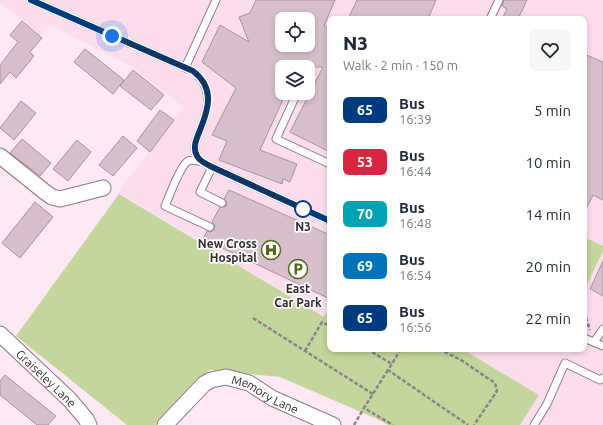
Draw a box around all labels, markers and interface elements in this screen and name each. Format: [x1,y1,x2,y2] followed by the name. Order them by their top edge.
[275,12,315,100] map controls
[275,12,315,52] button: locate
[102,26,122,46] your location
[529,29,571,71] button: heart
[343,32,368,54] text: N3
[343,58,458,72] text: Walk · 2 min · 150 m
[275,60,315,100] button: layers
[399,95,425,112] text: Bus
[357,102,373,118] text: 65
[534,102,571,119] text: 5 min
[399,112,432,126] text: 16:39
[399,147,425,164] text: Bus
[357,154,373,170] text: 53
[525,154,571,171] text: 10 min
[399,164,432,178] text: 16:44
[399,199,425,216] text: Bus
[294,200,312,218] marker: N3
[357,206,373,222] text: 70
[525,206,571,223] text: 14 min
[399,216,432,230] text: 16:48
[295,220,311,233] place label: N3
[198,237,257,264] place label: New Cross Hospital
[260,239,282,261] hospital icon: New Cross Hospital
[399,251,425,268] text: Bus
[287,258,309,280] parking icon: East Car Park
[357,258,373,274] text: 69
[525,258,571,275] text: 20 min
[399,268,432,282] text: 16:54
[274,282,322,309] place label: East Car Park
[399,303,425,320] text: Bus
[357,310,373,326] text: 65
[525,310,571,327] text: 22 min
[399,320,432,334] text: 16:56
[14,347,79,409] street label: Graiseley Lane
[230,372,301,416] street label: Memory Lane

